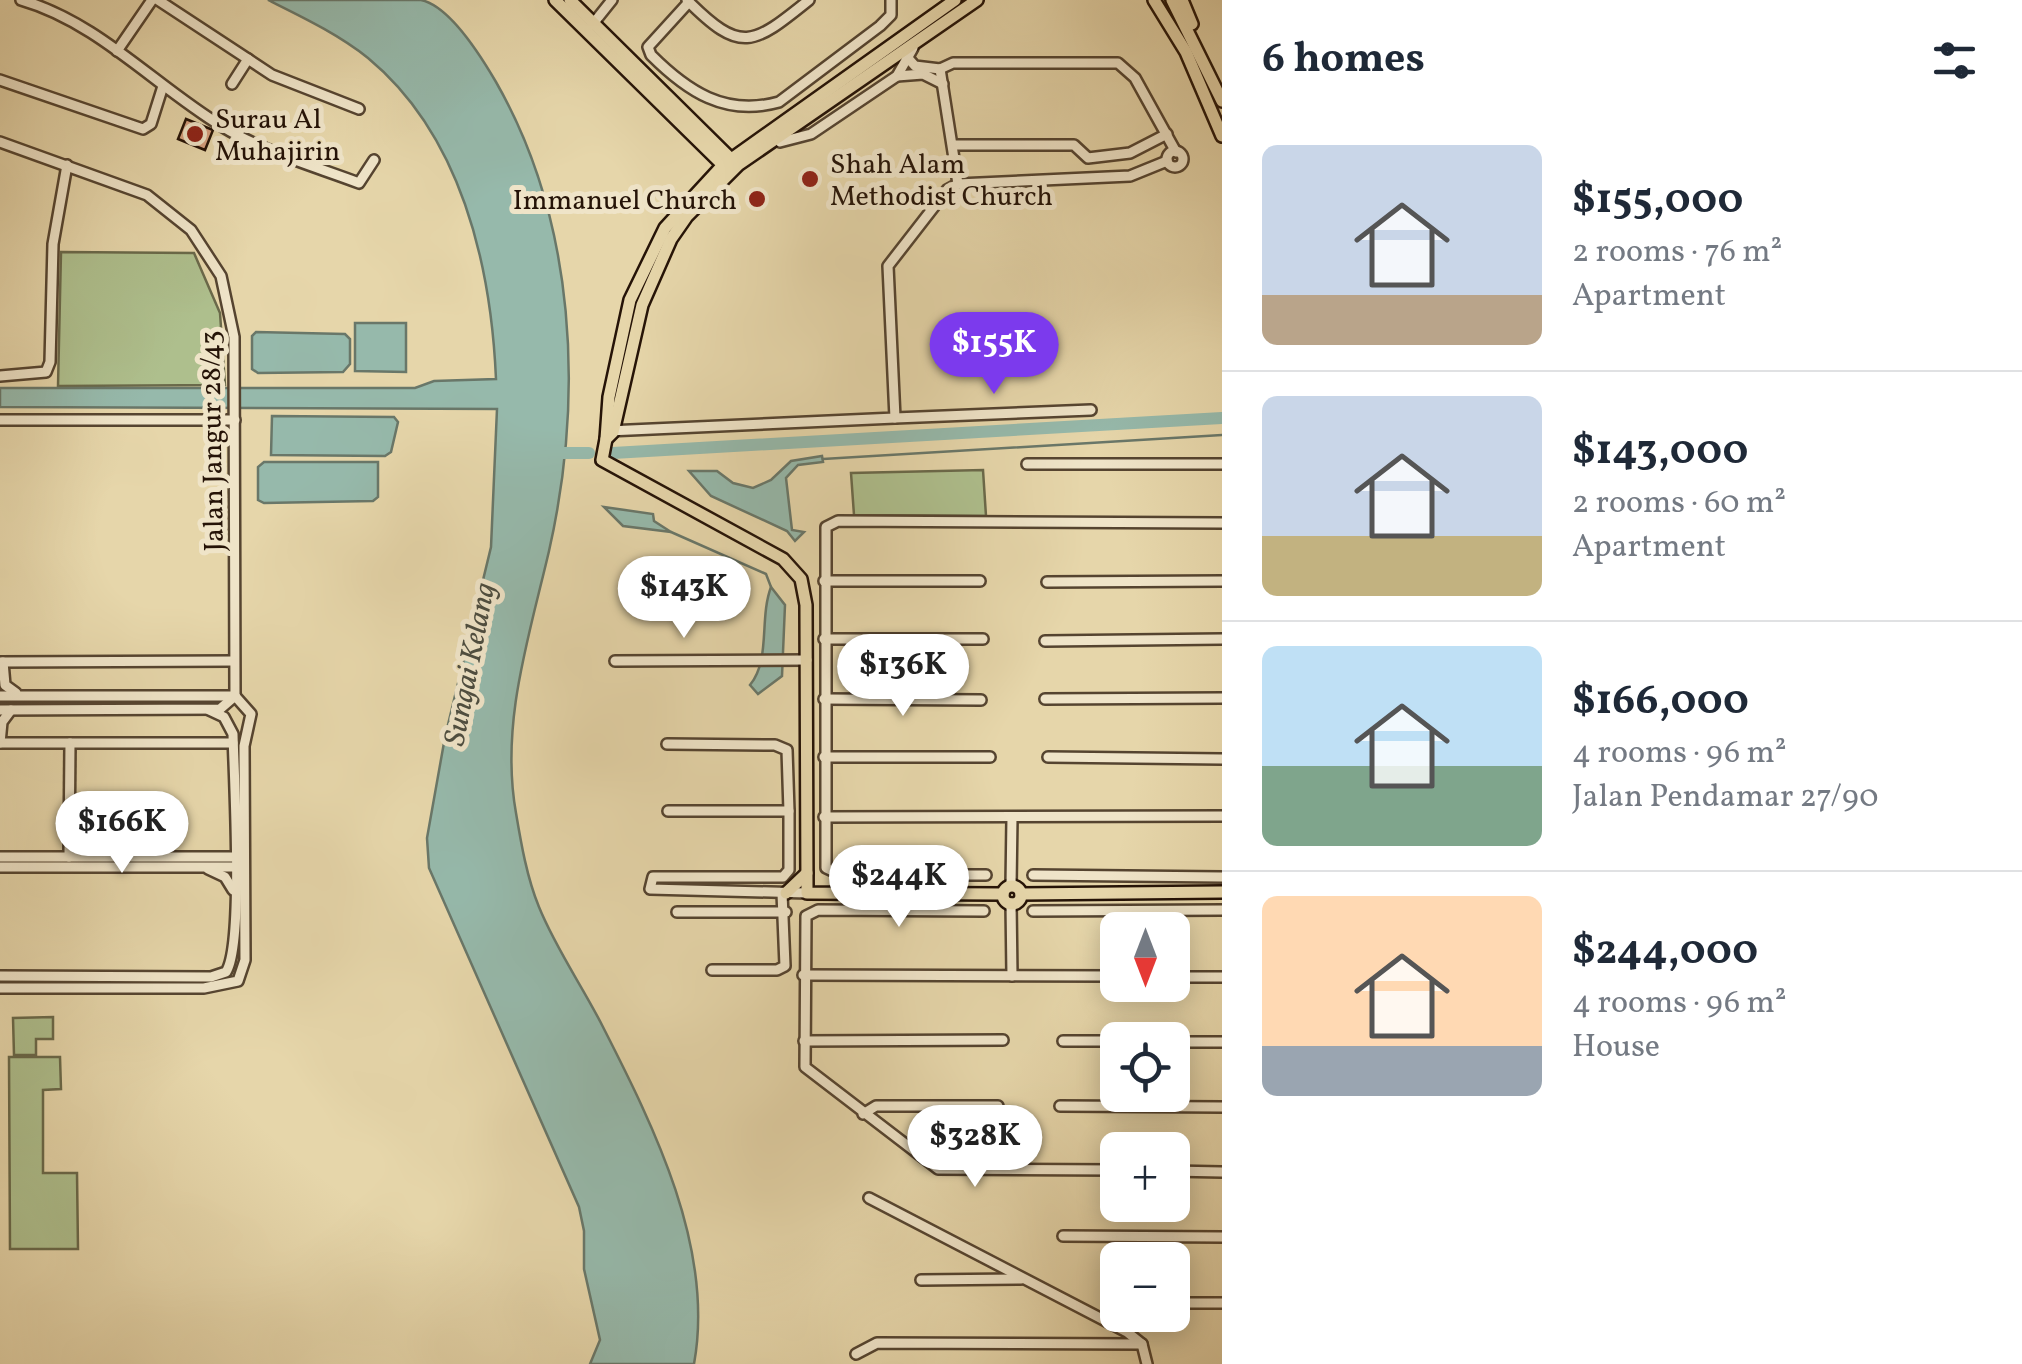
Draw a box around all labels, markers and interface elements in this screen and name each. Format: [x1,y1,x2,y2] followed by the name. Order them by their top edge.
[1262,31,1425,90] text: 6 homes
[1927,33,1982,88] icon: filters
[215,101,340,172] place label: Surau Al Muhajirin
[184,123,206,145] marker: Surau Al Muhajirin
[830,146,1053,217] place label: Shah Alam Methodist Church
[799,168,821,190] marker: Shah Alam Methodist Church
[1572,172,1743,231] text: $155,000
[513,182,737,221] place label: Immanuel Church
[1342,185,1462,305] icon: home
[746,188,768,210] marker: Immanuel Church
[1572,231,1782,275] text: 2 rooms · 76 m²
[1572,275,1726,319] text: Apartment
[924,312,1064,397] pin: $155K
[952,322,1036,366] text: $155K
[192,330,235,552] street label: Jalan Jangur 28/43
[1572,423,1748,482] text: $143,000
[1342,436,1462,556] icon: home
[1572,482,1786,526] text: 2 rooms · 60 m²
[1572,526,1726,570] text: Apartment
[614,556,754,641] pin: $143K
[640,566,728,610] text: $143K
[435,579,507,749] water label: Sungai Kelang
[833,634,973,719] pin: $136K
[859,644,947,688] text: $136K
[1572,673,1749,732] text: $166,000
[1342,686,1462,806] icon: home
[1572,732,1787,776] text: 4 rooms · 96 m²
[1572,776,1879,820] text: Jalan Pendamar 27/90
[52,791,192,876] pin: $166K
[77,801,167,845] text: $166K
[829,845,969,930] pin: $244K
[851,855,947,899] text: $244K
[1100,912,1190,1002] north arrow
[1100,912,1190,1332] map controls
[1572,923,1758,982] text: $244,000
[1342,936,1462,1056] icon: home
[1572,982,1787,1026] text: 4 rooms · 96 m²
[1100,1022,1190,1112] button: locate
[1572,1026,1660,1070] text: House
[905,1105,1045,1190] pin: $328K
[929,1115,1021,1159] text: $328K
[1100,1132,1190,1222] button: +
[1100,1242,1190,1332] button: −

